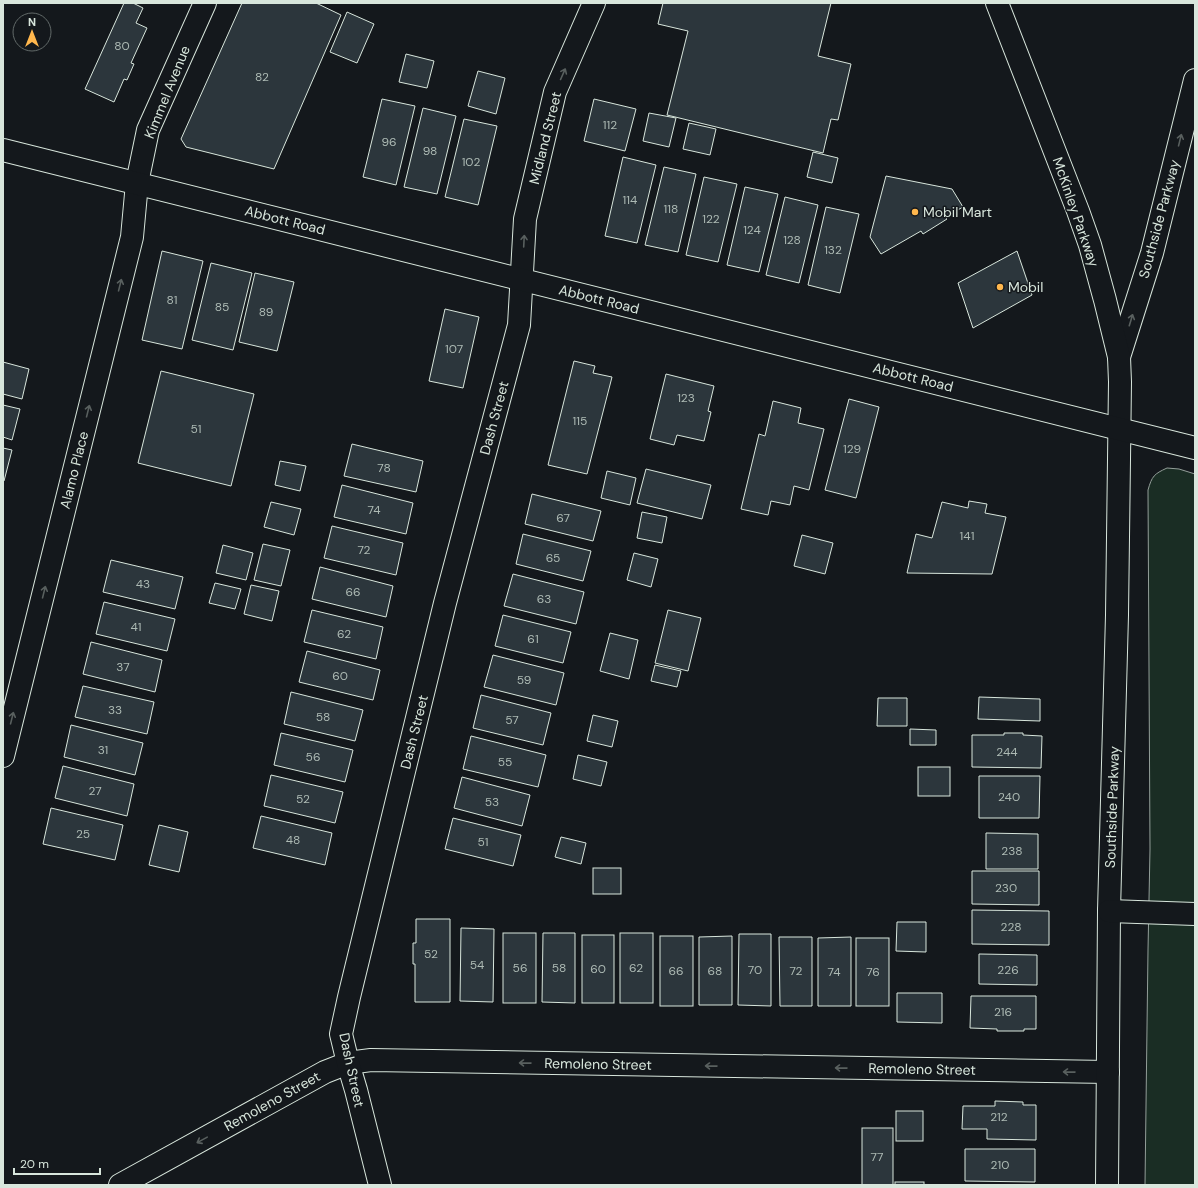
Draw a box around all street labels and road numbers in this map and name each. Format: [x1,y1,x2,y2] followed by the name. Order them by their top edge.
[140,43,194,141] street label: Kimmel Avenue
[525,90,565,186] street label: Midland Street
[1049,155,1103,269] street label: McKinley Parkway
[1135,157,1184,280] street label: Southside Parkway
[243,201,327,239] street label: Abbott Road
[557,280,641,318] street label: Abbott Road
[871,358,955,396] street label: Abbott Road
[476,379,512,457] street label: Dash Street
[56,429,92,511] street label: Alamo Place
[396,693,432,771] street label: Dash Street
[1101,745,1123,868] street label: Southside Parkway
[335,1031,369,1109] street label: Dash Street
[544,1054,652,1074] street label: Remoleno Street
[868,1059,976,1079] street label: Remoleno Street
[221,1067,323,1135] street label: Remoleno Street

